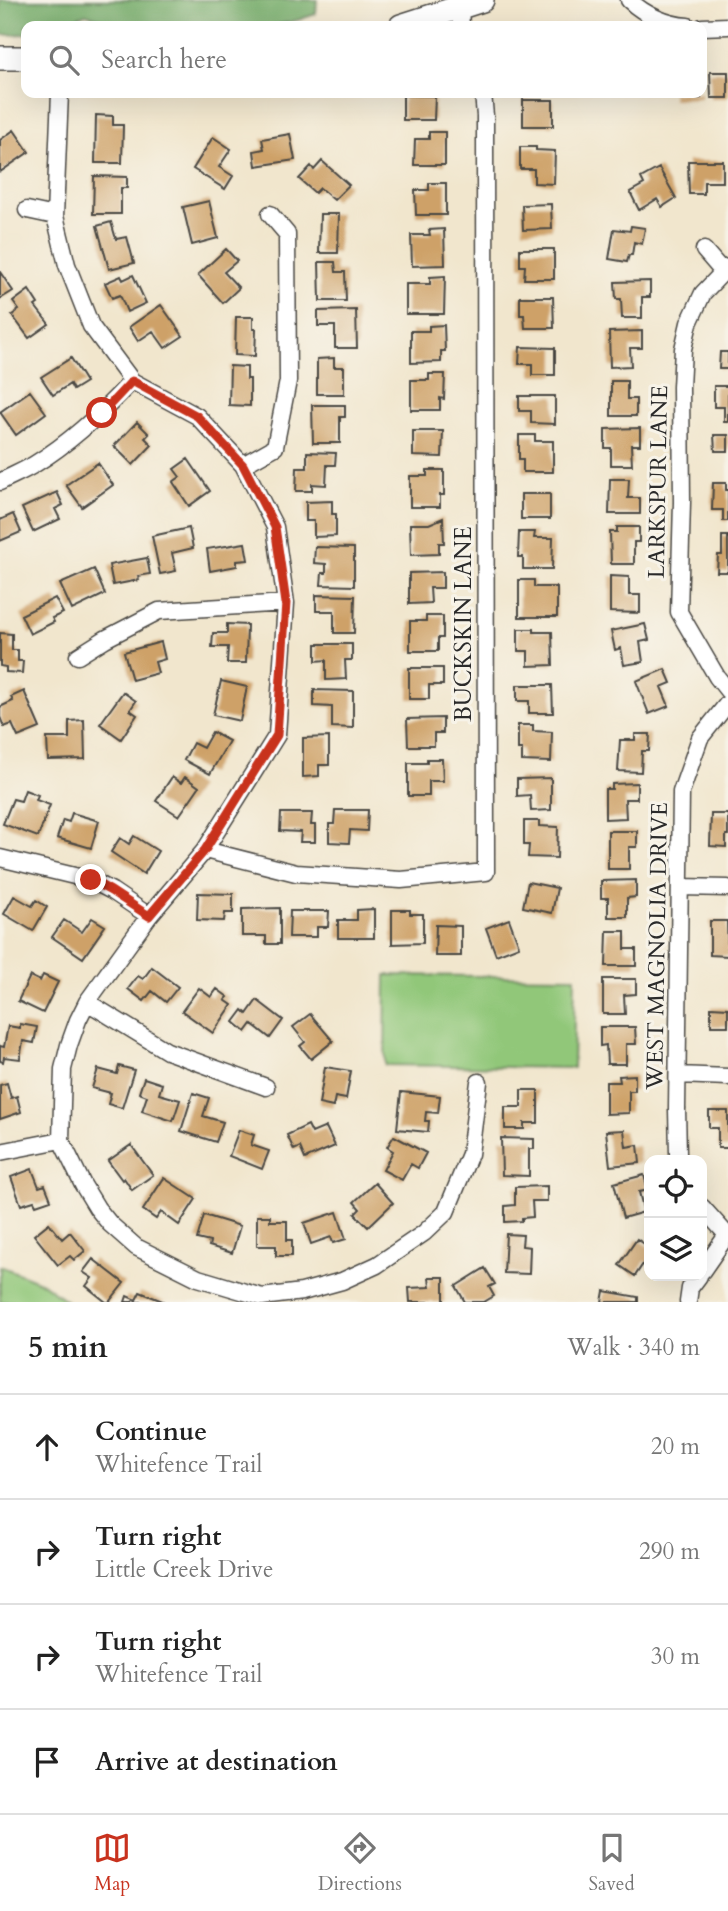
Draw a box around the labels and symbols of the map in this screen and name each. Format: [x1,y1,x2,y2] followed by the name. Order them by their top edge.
[641,385,675,579] street label: LARKSPUR LANE
[86,397,117,428] route start
[448,526,479,722] street label: BUCKSKIN LANE
[639,802,675,1091] street label: WEST MAGNOLIA DRIVE
[75,864,106,895] route end

